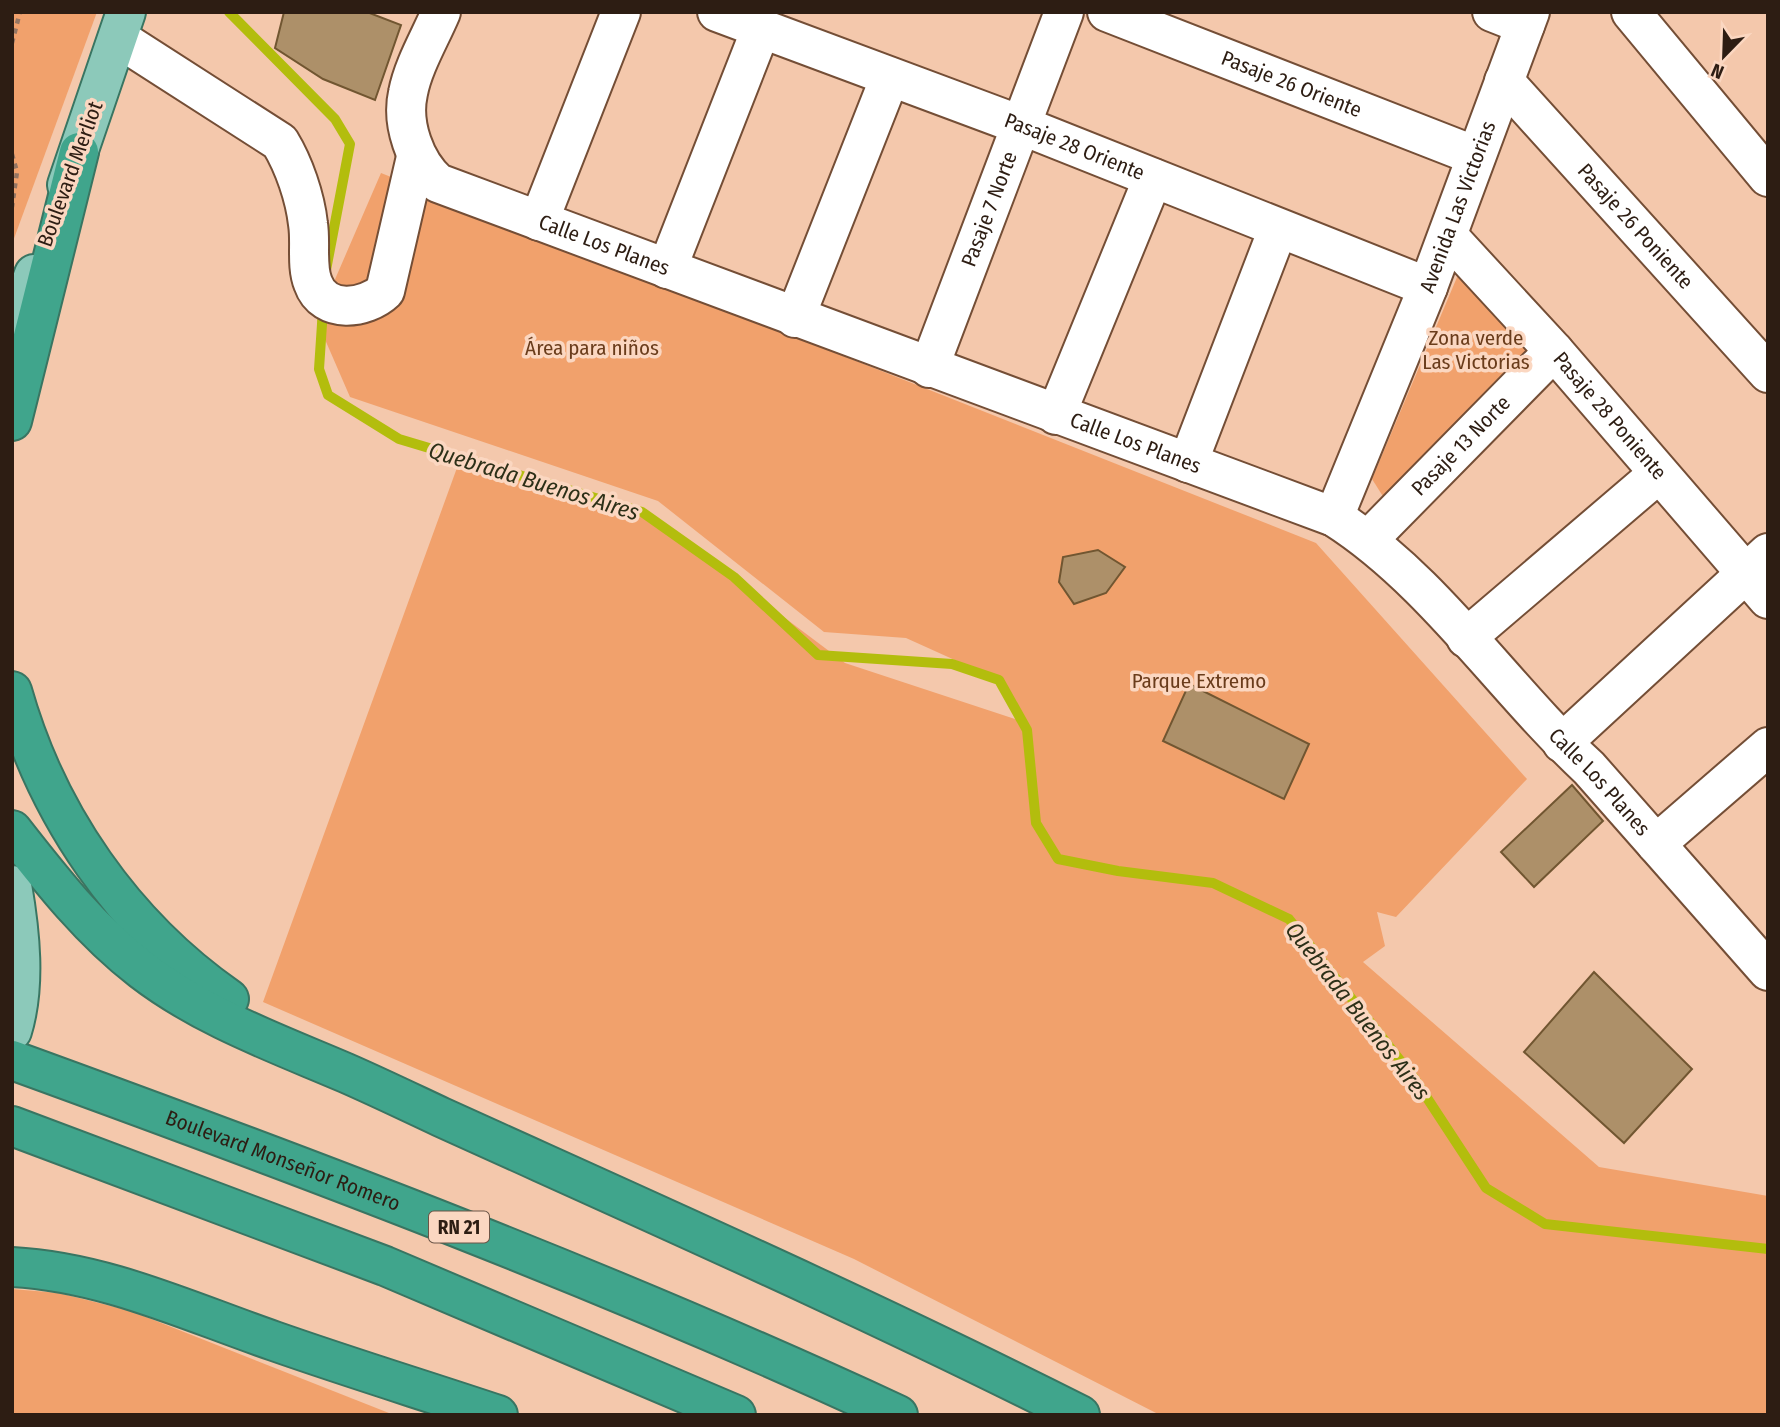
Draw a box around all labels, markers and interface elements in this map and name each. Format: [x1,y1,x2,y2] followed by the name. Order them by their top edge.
[1689,21,1759,91] north arrow
[1218,45,1365,123] street label: Pasaje 26 Oriente
[1708,58,1727,84] text: N
[32,98,108,250] street label: Boulevard Merliot
[1001,107,1148,186] street label: Pasaje 28 Oriente
[1414,117,1501,296] street label: Avenida Las Victorias
[956,148,1023,270] street label: Pasaje 7 Norte
[1572,158,1699,295] street label: Pasaje 26 Poniente
[535,209,673,281] street label: Calle Los Planes
[1422,325,1530,375] park label: Zona verde Las Victorias
[525,335,659,361] park label: Área para niños
[1548,347,1672,485] street label: Pasaje 28 Poniente
[1406,390,1516,501] street label: Pasaje 13 Norte
[1066,407,1205,479] street label: Calle Los Planes
[426,436,643,526] water label: Quebrada Buenos Aires
[1132,668,1266,694] park label: Parque Extremo
[1543,723,1656,841] street label: Calle Los Planes
[1280,916,1436,1106] water label: Quebrada Buenos Aires
[162,1104,404,1217] street label: Boulevard Monseñor Romero
[429,1212,489,1242] road number: RN 21

